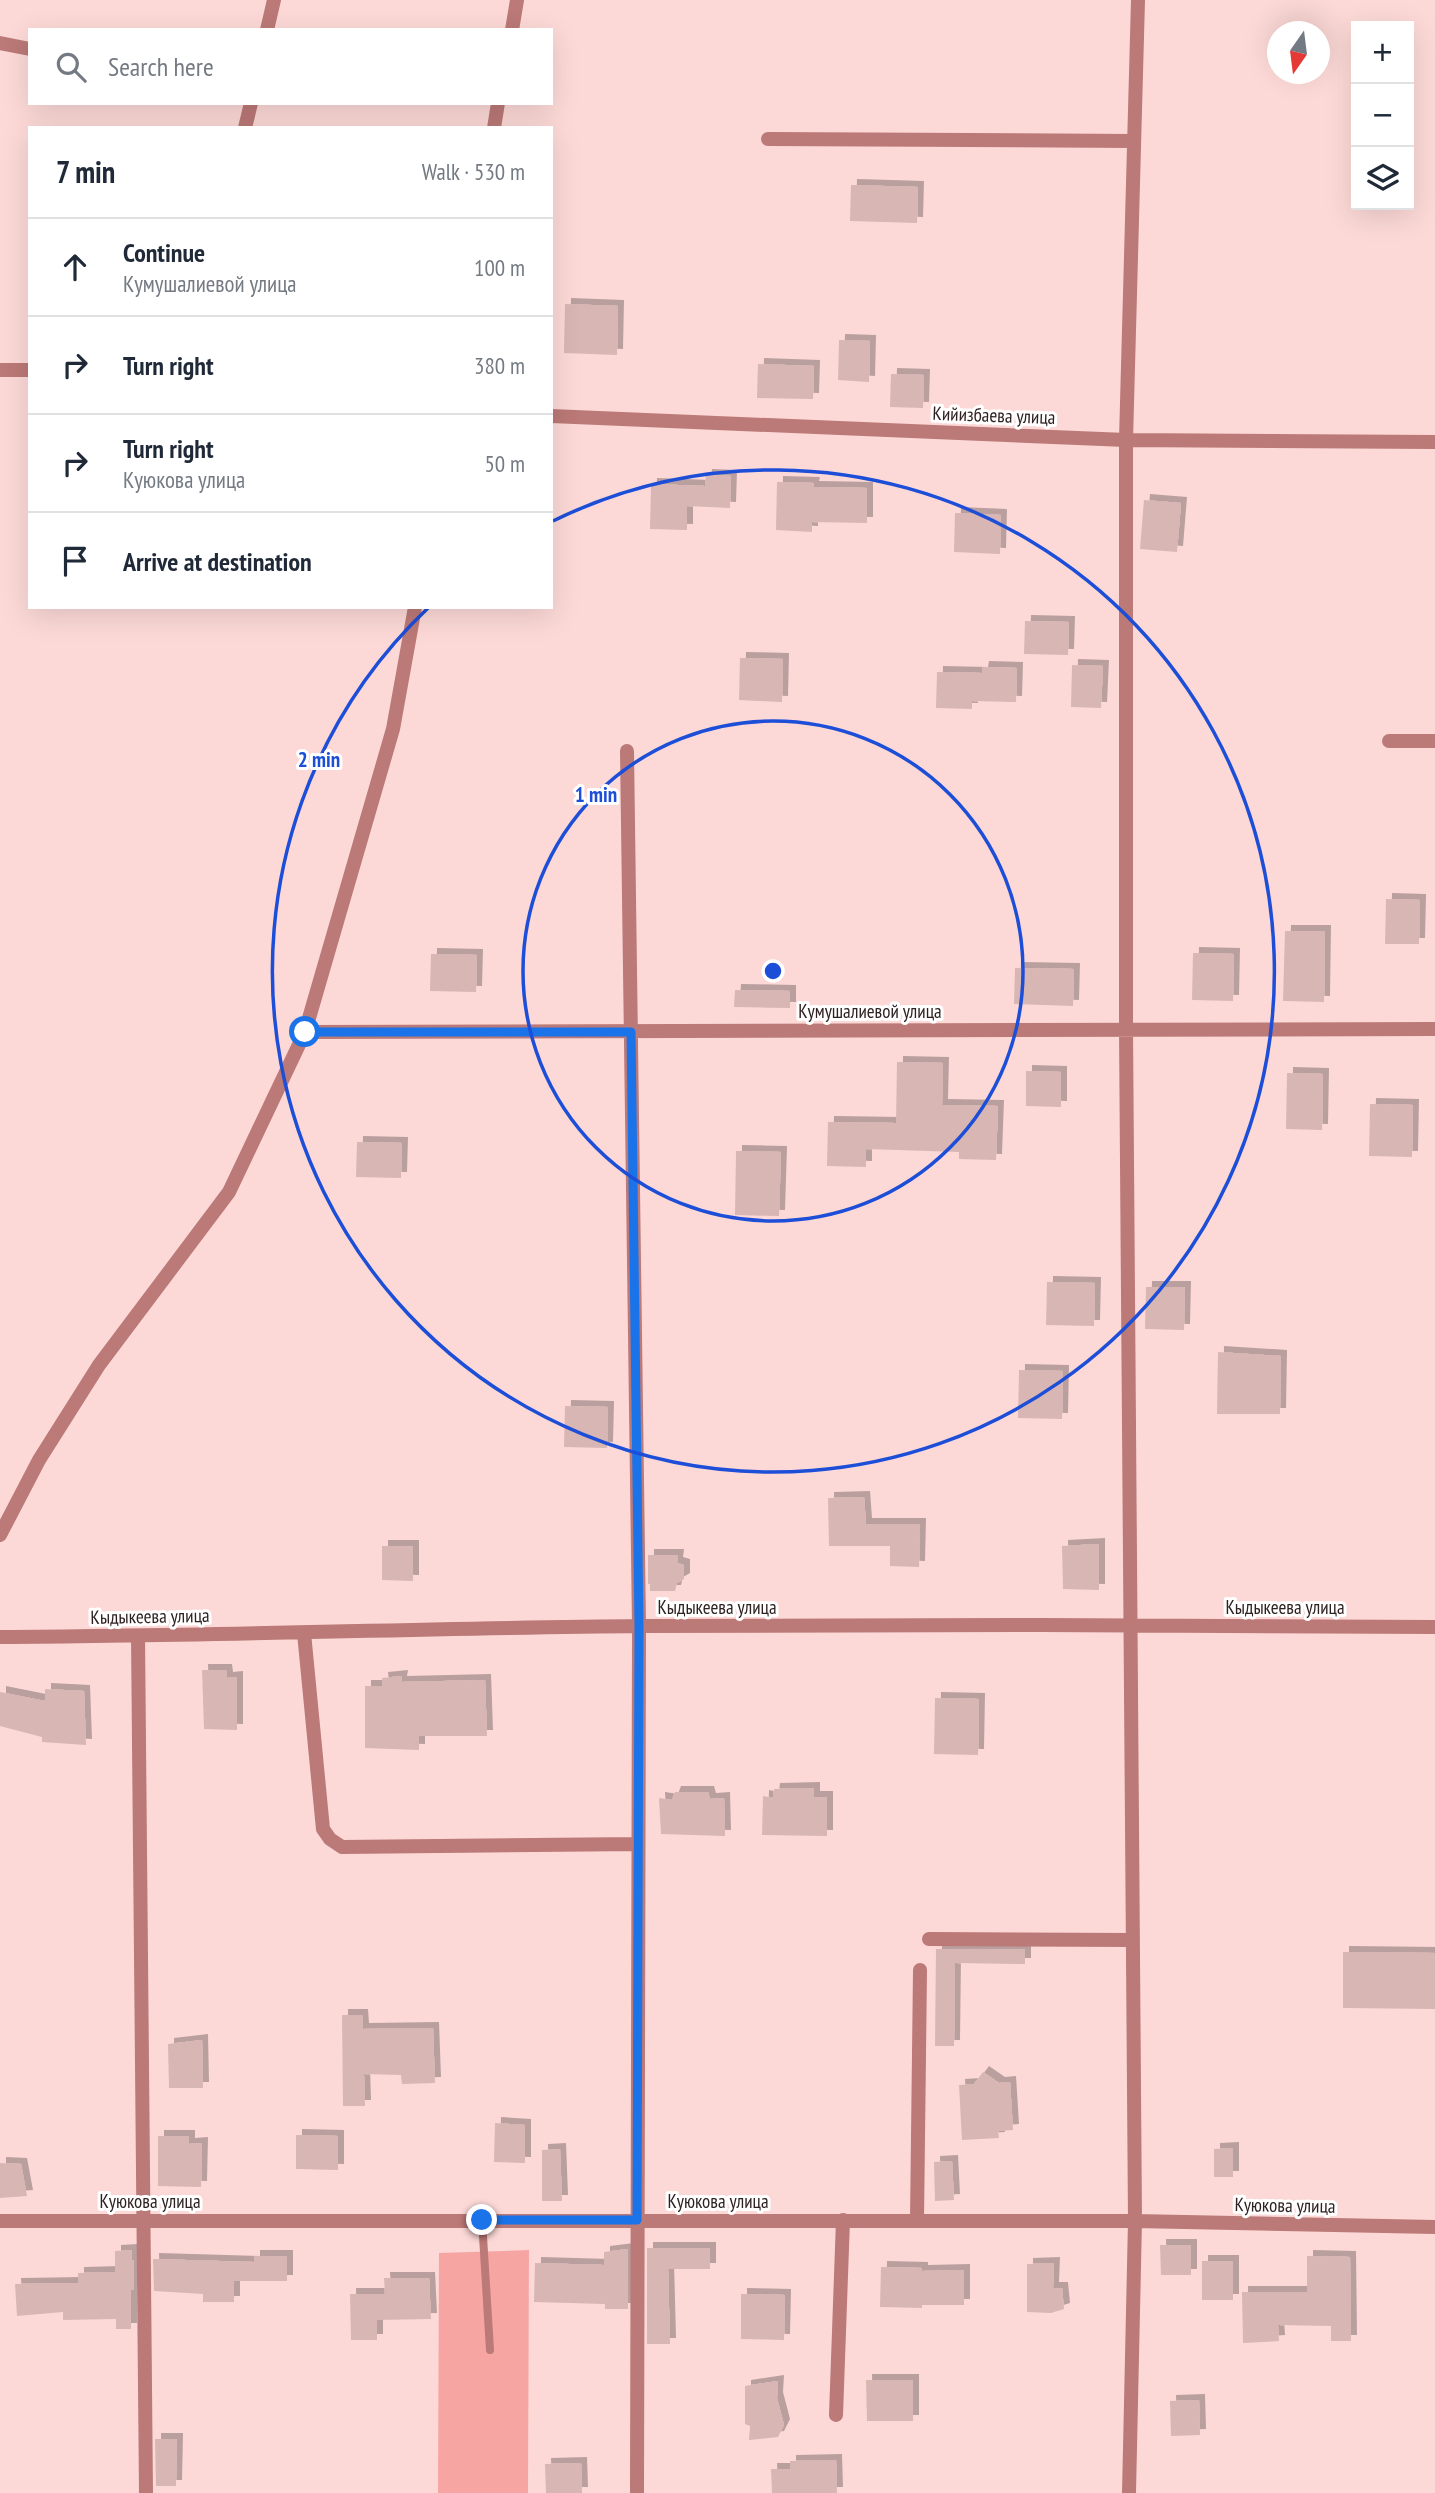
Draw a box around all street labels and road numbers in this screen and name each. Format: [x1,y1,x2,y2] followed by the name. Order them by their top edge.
[932,401,1056,429] street label: Кийизбаева улица
[798,999,942,1023] street label: Кумушалиевой улица
[657,1595,777,1619] street label: Кыдыкеева улица
[1225,1595,1345,1619] street label: Кыдыкеева улица
[90,1603,210,1629] street label: Кыдыкеева улица
[99,2189,201,2213] street label: Куюкова улица
[667,2189,769,2213] street label: Куюкова улица
[1234,2192,1336,2218] street label: Куюкова улица

